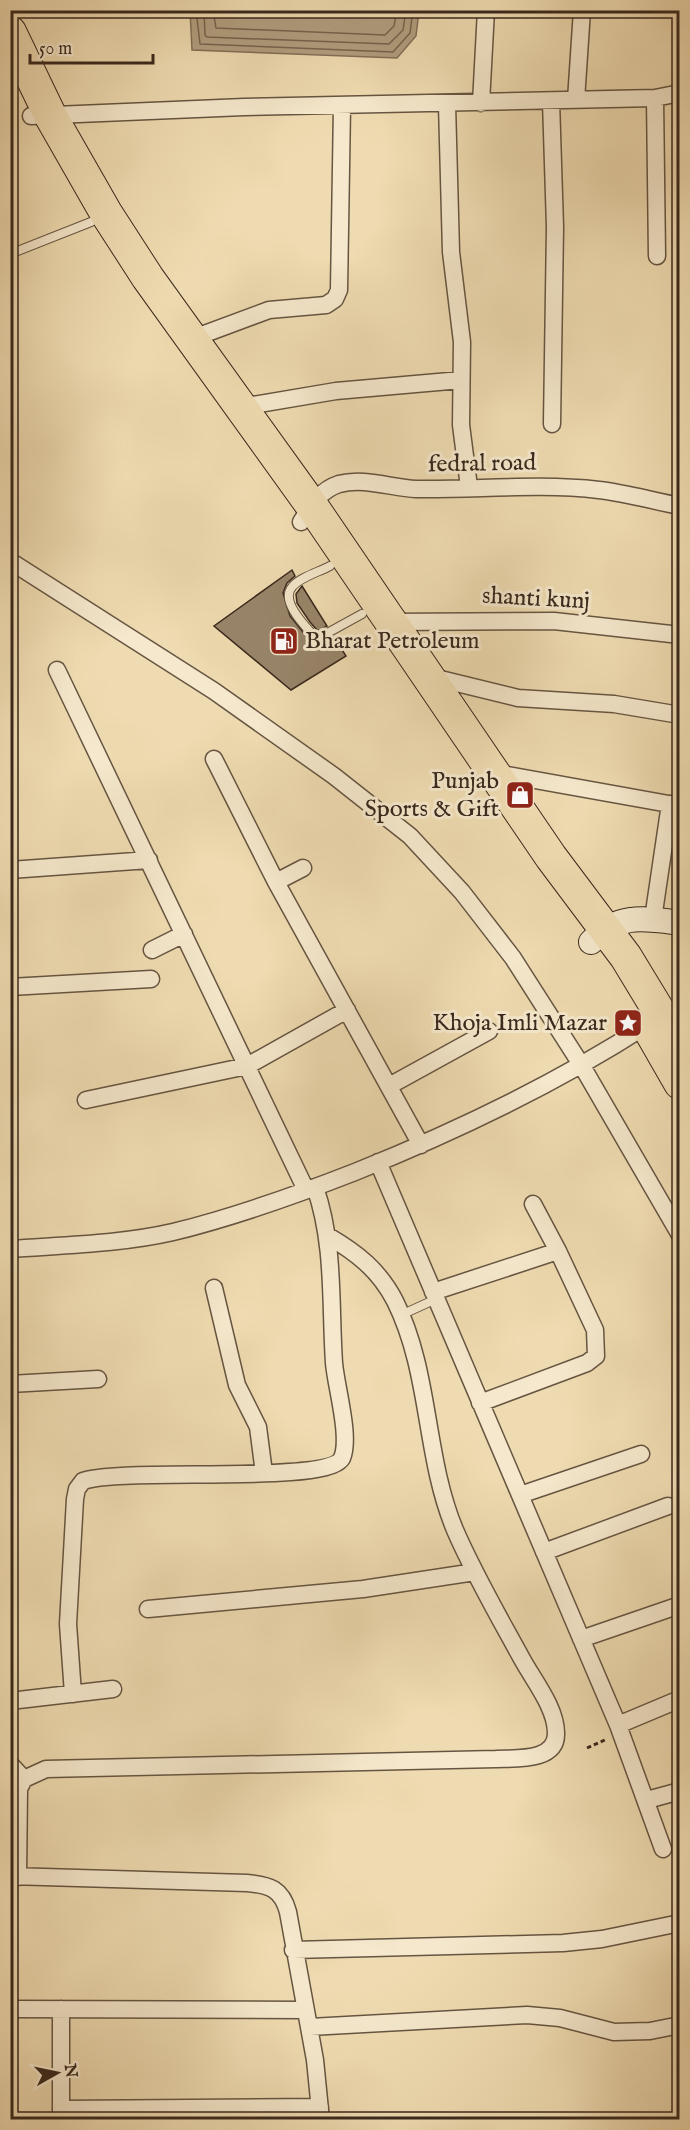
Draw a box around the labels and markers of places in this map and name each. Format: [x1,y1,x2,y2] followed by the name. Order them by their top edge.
[268,625,300,657] fuel station icon: Bharat Petroleum
[305,626,480,657] place label: Bharat Petroleum
[364,766,499,825] place label: Punjab Sports & Gift
[504,779,536,811] shop icon: Punjab Sports & Gift
[612,1007,644,1039] place icon: Khoja Imli Mazar
[432,1008,607,1039] place label: Khoja Imli Mazar

